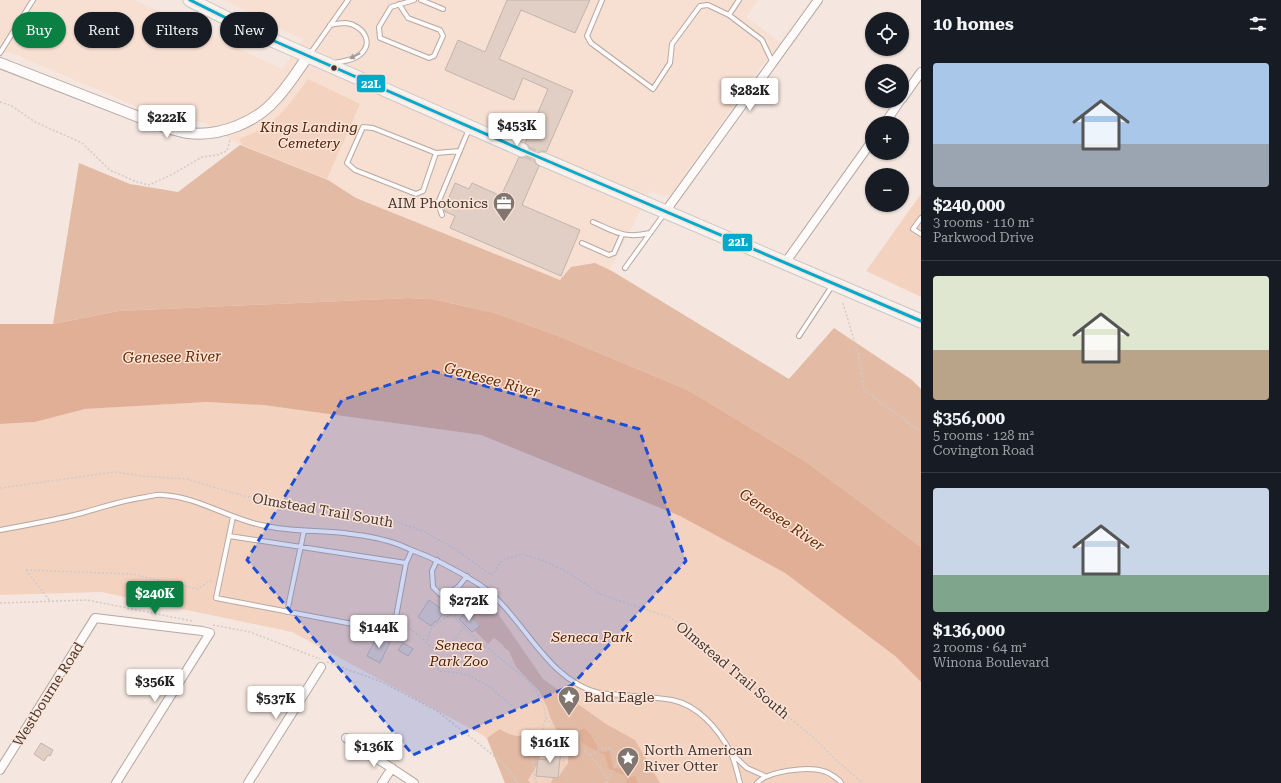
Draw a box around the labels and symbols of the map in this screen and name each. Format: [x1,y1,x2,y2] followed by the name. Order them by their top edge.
[349,53,361,60] one-way arrow
[329,63,339,73] unlabelled marker
[356,74,386,93] line badge: 22L
[361,78,381,91] text: 22L
[722,78,778,112] pin: $282K
[139,105,195,139] pin: $222K
[489,113,545,147] pin: $453K
[259,119,358,151] park label: Kings Landing Cemetery
[491,190,517,223] office icon: AIM Photonics
[388,195,488,211] place label: AIM Photonics
[722,233,753,252] line badge: 22L
[728,236,748,249] text: 22L
[123,347,222,367] water label: Genesee River
[442,359,543,402] water label: Genesee River
[736,485,828,555] water label: Genesee River
[251,490,395,530] street label: Olmstead Trail South
[127,581,183,615] pin: $240K
[441,588,497,622] pin: $272K
[351,615,407,649] pin: $144K
[673,618,793,722] street label: Olmstead Trail South
[550,629,633,645] park label: Seneca Park
[429,637,488,669] park label: Seneca Park Zoo
[9,639,87,749] street label: Westbourne Road
[127,669,183,703] pin: $356K
[556,684,582,717] place icon: Bald Eagle
[248,686,304,720] pin: $537K
[584,689,655,705] place label: Bald Eagle
[522,730,578,764] pin: $161K
[346,734,402,768] pin: $136K
[644,742,752,774] place label: North American River Otter
[615,745,641,778] place icon: North American River Otter

